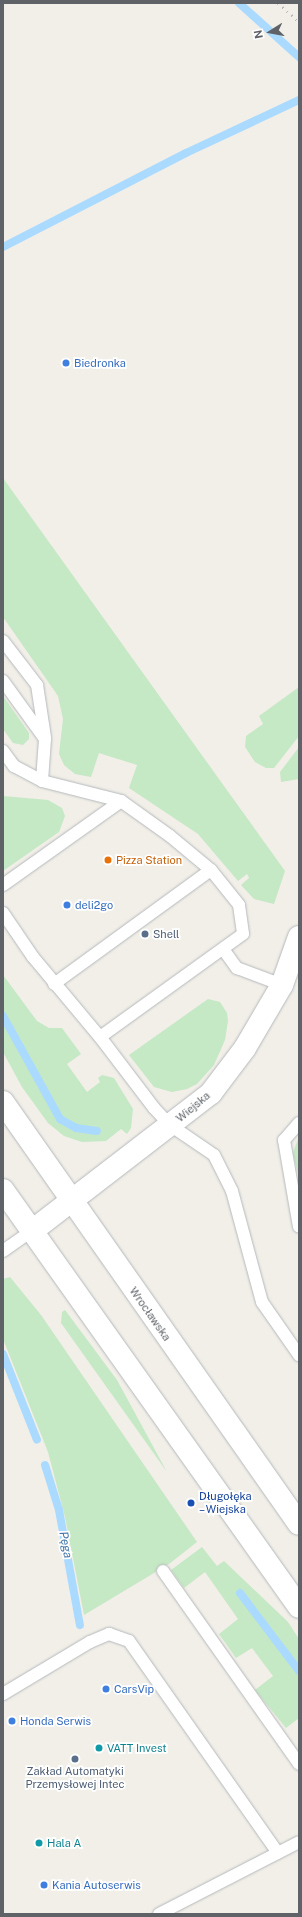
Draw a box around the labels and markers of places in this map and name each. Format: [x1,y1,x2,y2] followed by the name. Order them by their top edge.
[74,356,126,370] place label: Biedronka
[61,358,71,368] marker: Biedronka
[116,853,182,867] place label: Pizza Station
[103,855,113,865] marker: Pizza Station
[75,898,113,912] place label: deli2go
[62,900,72,910] marker: deli2go
[153,927,179,941] place label: Shell
[140,929,150,939] marker: Shell
[199,1490,252,1516] place label: Długołęka – Wiejska
[186,1498,196,1508] marker: Długołęka – Wiejska
[114,1682,154,1696] place label: CarsVip
[101,1684,111,1694] marker: CarsVip
[20,1714,91,1728] place label: Honda Serwis
[7,1716,17,1726] marker: Honda Serwis
[107,1741,167,1755] place label: VATT Invest
[94,1743,104,1753] marker: VATT Invest
[70,1754,80,1764] marker: Zakład Automatyki Przemysłowej Intec
[25,1765,125,1791] place label: Zakład Automatyki Przemysłowej Intec
[47,1836,81,1850] place label: Hala A
[34,1838,44,1848] marker: Hala A
[52,1878,141,1892] place label: Kania Autoserwis
[39,1880,49,1890] marker: Kania Autoserwis

